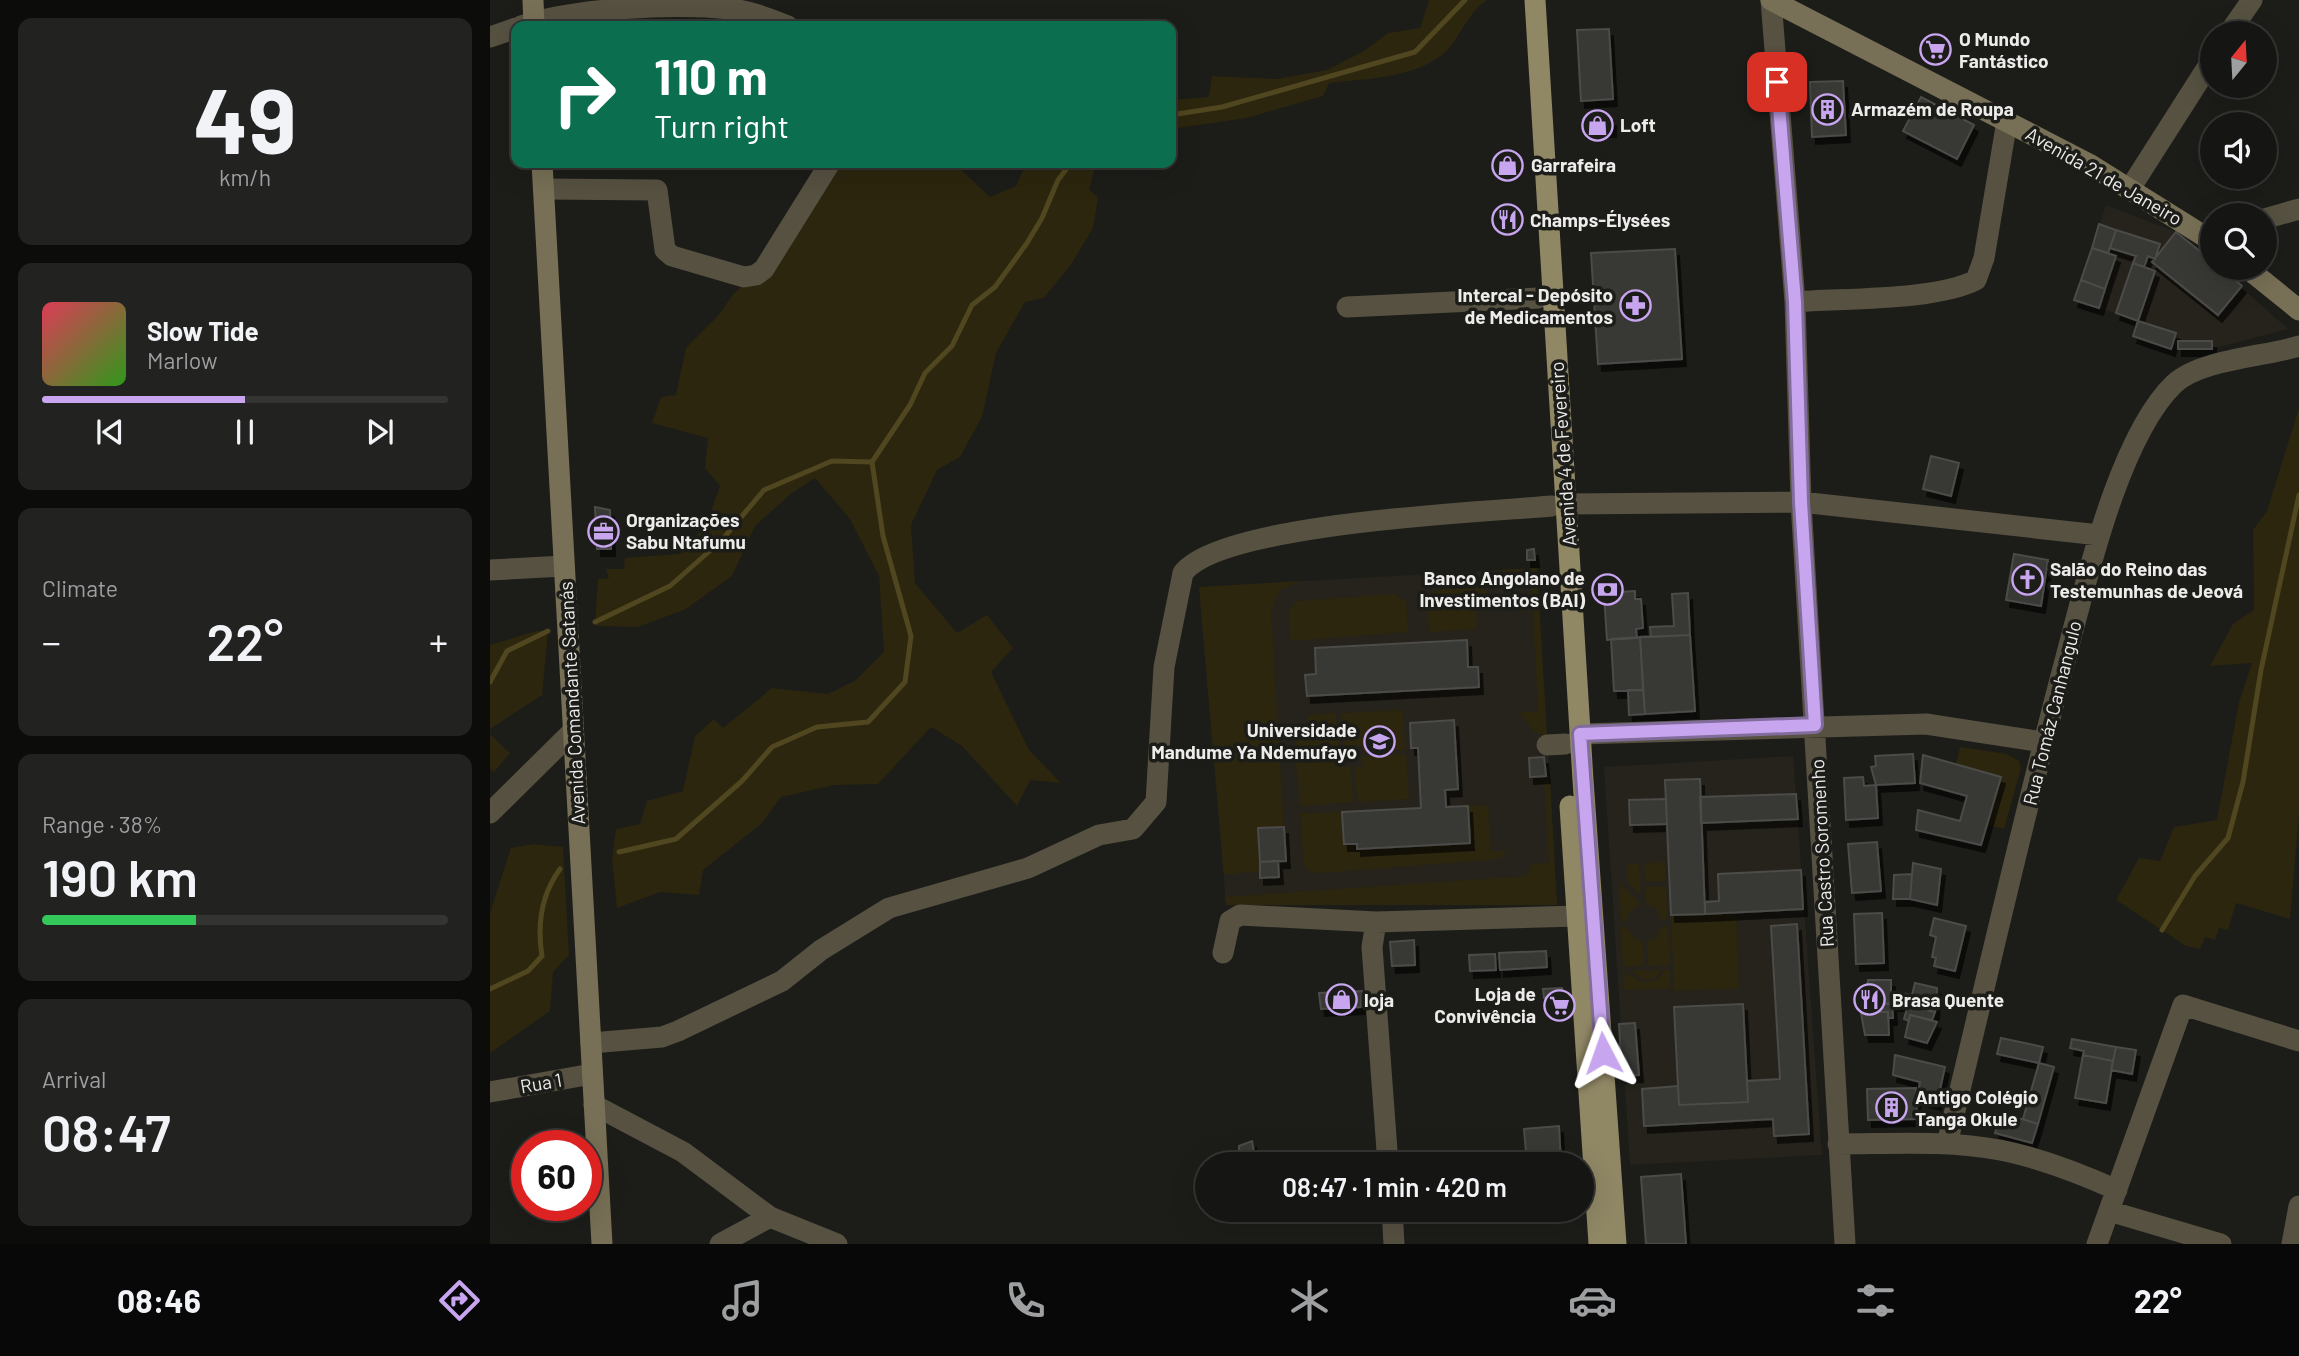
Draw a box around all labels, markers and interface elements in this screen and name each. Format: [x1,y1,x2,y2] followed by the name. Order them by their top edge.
[2200,21,2277,98] north arrow
[2200,21,2277,280] map controls
[1959,27,2049,72] place label: O Mundo Fantástico
[1919,33,1953,67] supermarket icon: O Mundo Fantástico
[654,46,768,105] text: 110 m
[539,49,630,140] icon: right
[1747,52,1807,112] pin
[193,63,297,172] text: 49
[1758,63,1796,101] icon: arrive
[1811,92,1845,126] building icon: Armazém de Roupa
[1851,97,2014,120] place label: Armazém de Roupa
[654,106,789,144] text: Turn right
[1580,108,1614,142] shop icon: Loft
[2200,112,2277,189] button: sound
[1620,113,1656,136] place label: Loft
[2022,122,2186,230] street label: Avenida 21 de Janeiro
[1491,148,1525,182] shop icon: Garrafeira
[1531,153,1616,176] place label: Garrafeira
[219,163,271,191] text: km/h
[1490,203,1524,237] restaurant icon: Champs-Élysées
[2200,203,2277,280] button: search
[1530,208,1670,231] place label: Champs-Élysées
[1458,283,1613,328] place label: Intercal - Depósito de Medicamentos
[1619,289,1653,323] pharmacy icon: Intercal - Depósito de Medicamentos
[147,315,259,346] text: Slow Tide
[147,346,218,374] text: Marlow
[1545,361,1580,547] street label: Avenida 4 de Fevereiro
[91,413,129,451] icon: previous
[226,413,264,451] icon: pause
[361,413,399,451] icon: next
[626,508,746,553] place label: Organizações Sabu Ntafumu
[586,514,620,548] office icon: Organizações Sabu Ntafumu
[2050,557,2243,602] place label: Salão do Reino das Testemunhas de Jeová
[2010,563,2044,597] church icon: Salão do Reino das Testemunhas de Jeová
[1419,566,1585,611] place label: Banco Angolano de Investimentos (BAI)
[1591,572,1625,606] bank icon: Banco Angolano de Investimentos (BAI)
[42,574,118,602] text: Climate
[554,581,589,825] street label: Avenida Comandante Satanás
[207,609,283,671] text: 22°
[42,618,61,664] text: −
[429,618,448,664] text: +
[2017,618,2086,808] street label: Rua Tomáz Canhangulo
[1151,718,1357,763] place label: Universidade Mandume Ya Ndemufayo
[1363,724,1397,758] school or university icon: Universidade Mandume Ya Ndemufayo
[1805,758,1838,948] street label: Rua Castro Soromenho
[42,810,162,838] text: Range · 38%
[42,845,198,907] text: 190 km
[1434,982,1536,1027] place label: Loja de Convivência
[1324,983,1358,1017] shop icon: loja
[1852,983,1886,1017] restaurant icon: Brasa Quente
[1364,988,1394,1011] place label: loja
[1542,988,1576,1022] supermarket icon: Loja de Convivência
[1892,988,2004,1011] place label: Brasa Quente
[1566,1016,1640,1090] position arrow
[42,1065,106,1093] text: Arrival
[518,1068,564,1097] street label: Rua 1
[1915,1085,2038,1130] place label: Antigo Colégio Tanga Okule
[1875,1091,1909,1125] building icon: Antigo Colégio Tanga Okule
[42,1100,171,1162] text: 08:47
[511,1130,602,1221] speed limit sign: 60
[1282,1171,1507,1202] text: 08:47 · 1 min · 420 m
[435,1276,484,1325] icon: directions
[718,1276,767,1325] icon: music
[1001,1276,1050,1325] icon: phone
[1285,1276,1334,1325] icon: climate
[1568,1276,1617,1325] icon: car
[1851,1276,1900,1325] icon: filters
[117,1281,201,1319] text: 08:46
[2134,1281,2182,1319] text: 22°

